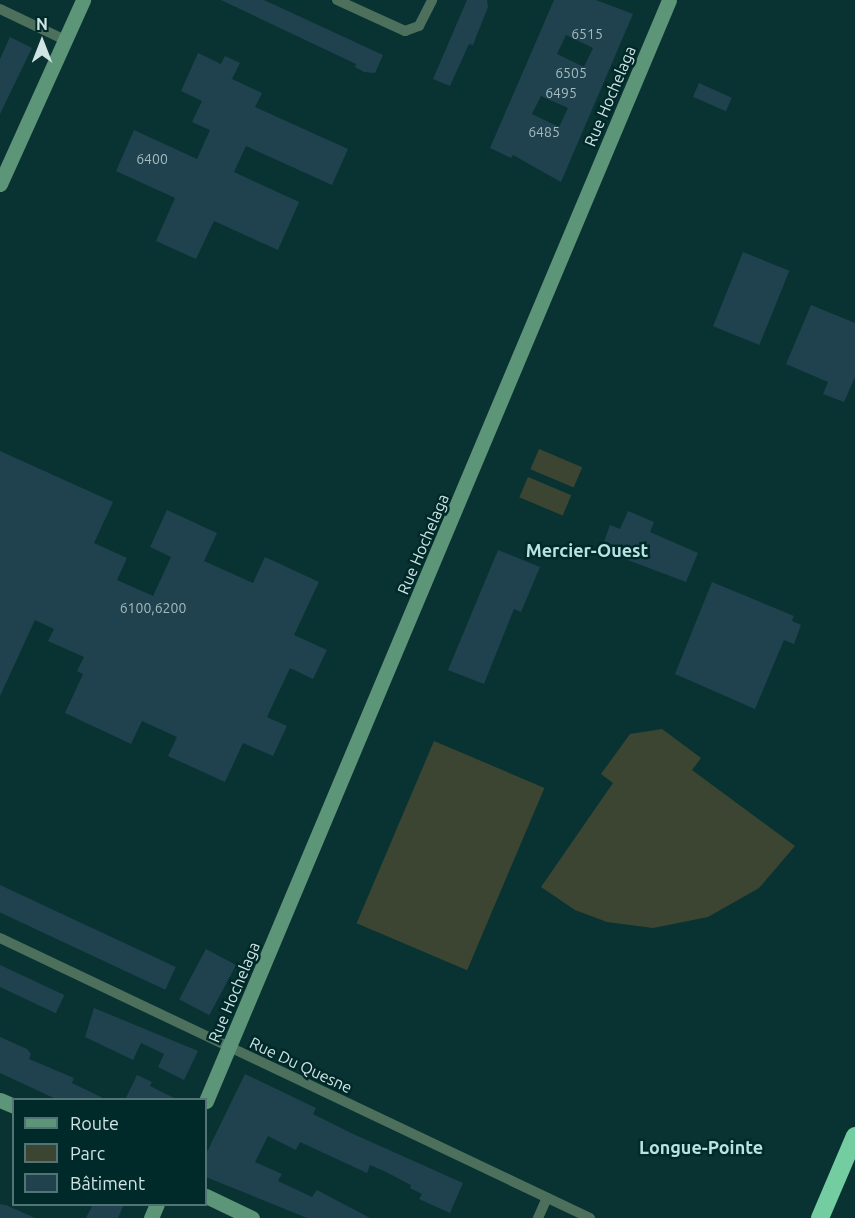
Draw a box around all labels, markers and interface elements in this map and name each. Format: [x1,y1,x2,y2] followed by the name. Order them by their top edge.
[12,12,72,72] north arrow
[36,15,48,33] text: N
[571,26,603,42] house number: 6515
[580,43,640,149] street label: Rue Hochelaga
[555,65,587,81] house number: 6505
[545,85,577,101] house number: 6495
[528,124,560,140] house number: 6485
[136,151,168,167] house number: 6400
[393,491,453,597] street label: Rue Hochelaga
[526,539,648,561] district label: Mercier-Ouest
[120,600,186,616] house number: 6100,6200
[204,939,264,1045] street label: Rue Hochelaga
[247,1033,355,1097] street label: Rue Du Quesne
[12,1098,207,1206] legend
[70,1113,119,1133] text: Route
[639,1136,763,1158] district label: Longue-Pointe
[70,1143,105,1163] text: Parc
[70,1173,145,1193] text: Bâtiment

